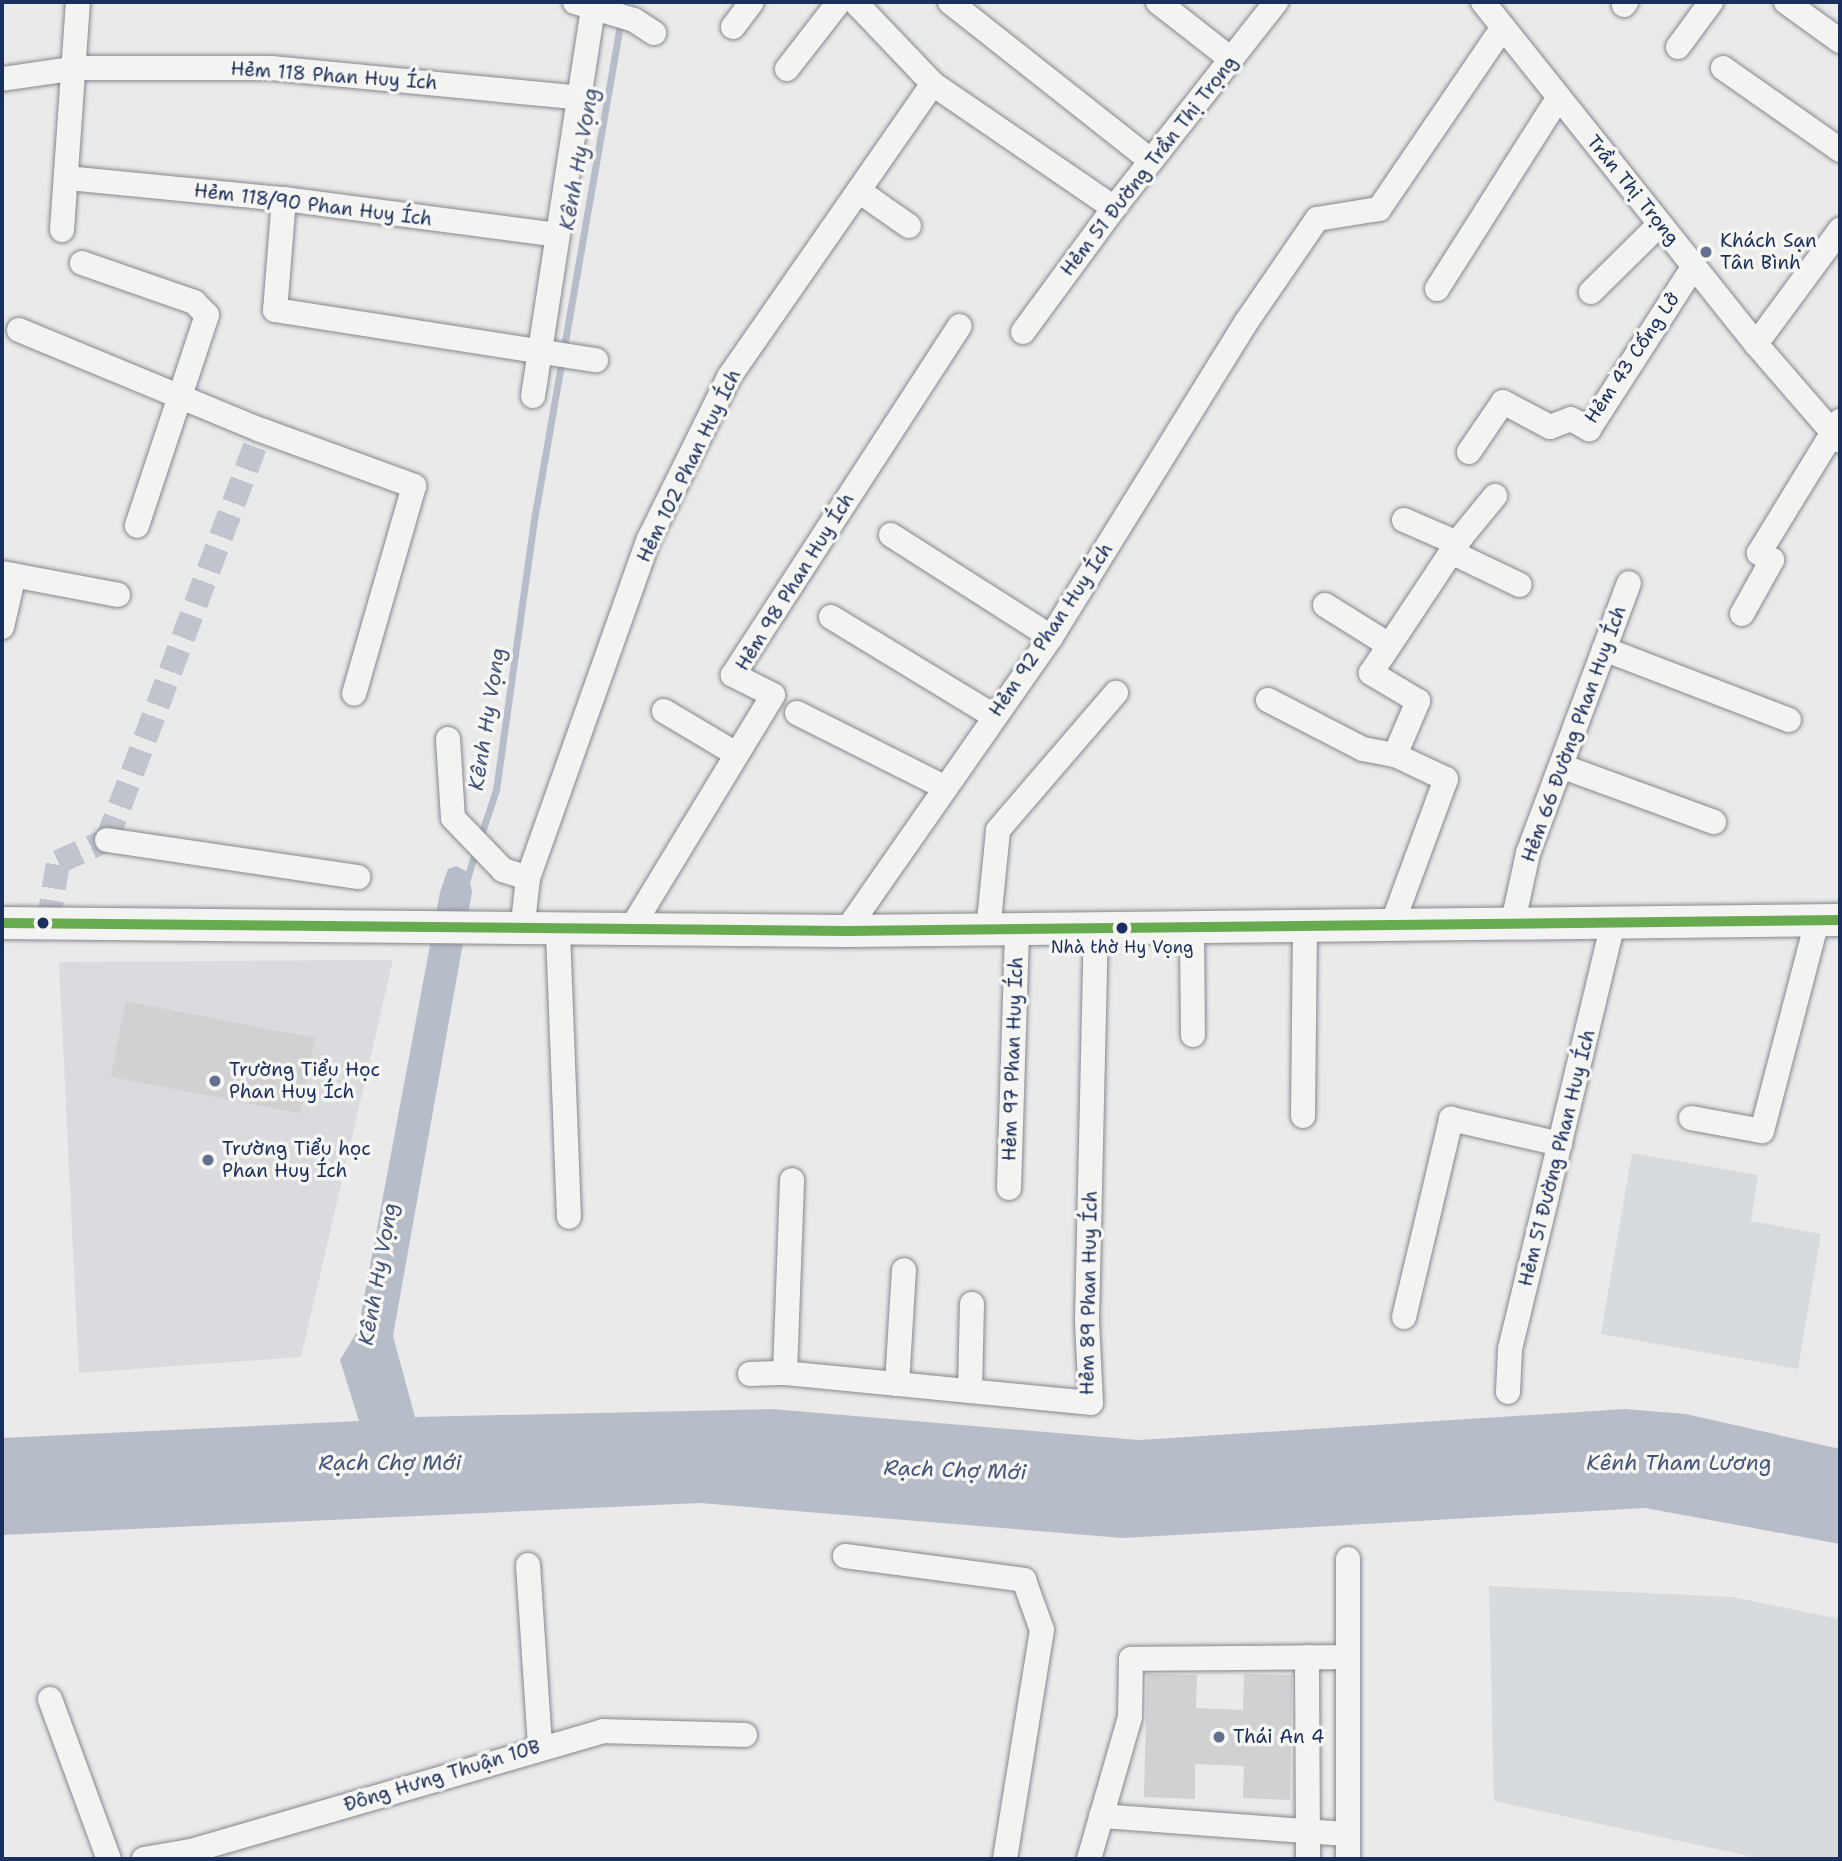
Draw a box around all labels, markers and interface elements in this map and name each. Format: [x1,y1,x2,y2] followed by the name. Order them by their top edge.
[1056,51,1242,281] street label: Hẻm 51 Đường Trần Thị Trọng
[230,57,438,95] street label: Hẻm 118 Phan Huy Ích
[554,86,604,232] water label: Kênh Hy Vọng
[1582,130,1684,250] street label: Trần Thị Trọng
[193,179,433,231] street label: Hẻm 118/90 Phan Huy Ích
[1720,230,1817,274] place label: Khách Sạn Tân Bình
[1698,244,1714,260] marker: Khách Sạn Tân Bình
[1580,288,1684,428] street label: Hẻm 43 Cống Lở
[632,366,746,566] street label: Hẻm 102 Phan Huy Ích
[731,489,859,675] street label: Hẻm 98 Phan Huy Ích
[984,539,1118,721] street label: Hẻm 92 Phan Huy Ích
[1517,603,1631,865] street label: Hẻm 66 Đường Phan Huy Ích
[463,646,511,792] water label: Kênh Hy Vọng
[36,916,50,930] unlabelled marker
[1115,921,1129,935] marker: Nhà thờ Hy Vọng
[1051,938,1193,958] place label: Nhà thờ Hy Vọng
[998,956,1028,1162] street label: Hẻm 97 Phan Huy Ích
[1514,1027,1600,1289] street label: Hẻm 51 Đường Phan Huy Ích
[229,1059,380,1103] place label: Trường Tiểu Học Phan Huy Ích
[207,1073,223,1089] marker: Trường Tiểu Học Phan Huy Ích
[222,1138,371,1182] place label: Trường Tiểu học Phan Huy Ích
[200,1152,216,1168] marker: Trường Tiểu học Phan Huy Ích
[1076,1191,1102,1395] street label: Hẻm 89 Phan Huy Ích
[353,1201,403,1347] water label: Kênh Hy Vọng
[319,1450,461,1476] water label: Rạch Chợ Mới
[1586,1450,1772,1476] water label: Kênh Tham Lương
[883,1455,1027,1485] water label: Rạch Chợ Mới
[1233,1726,1324,1748] place label: Thái An 4
[1211,1729,1227,1745] marker: Thái An 4
[341,1735,543,1817] street label: Đông Hưng Thuận 10B

